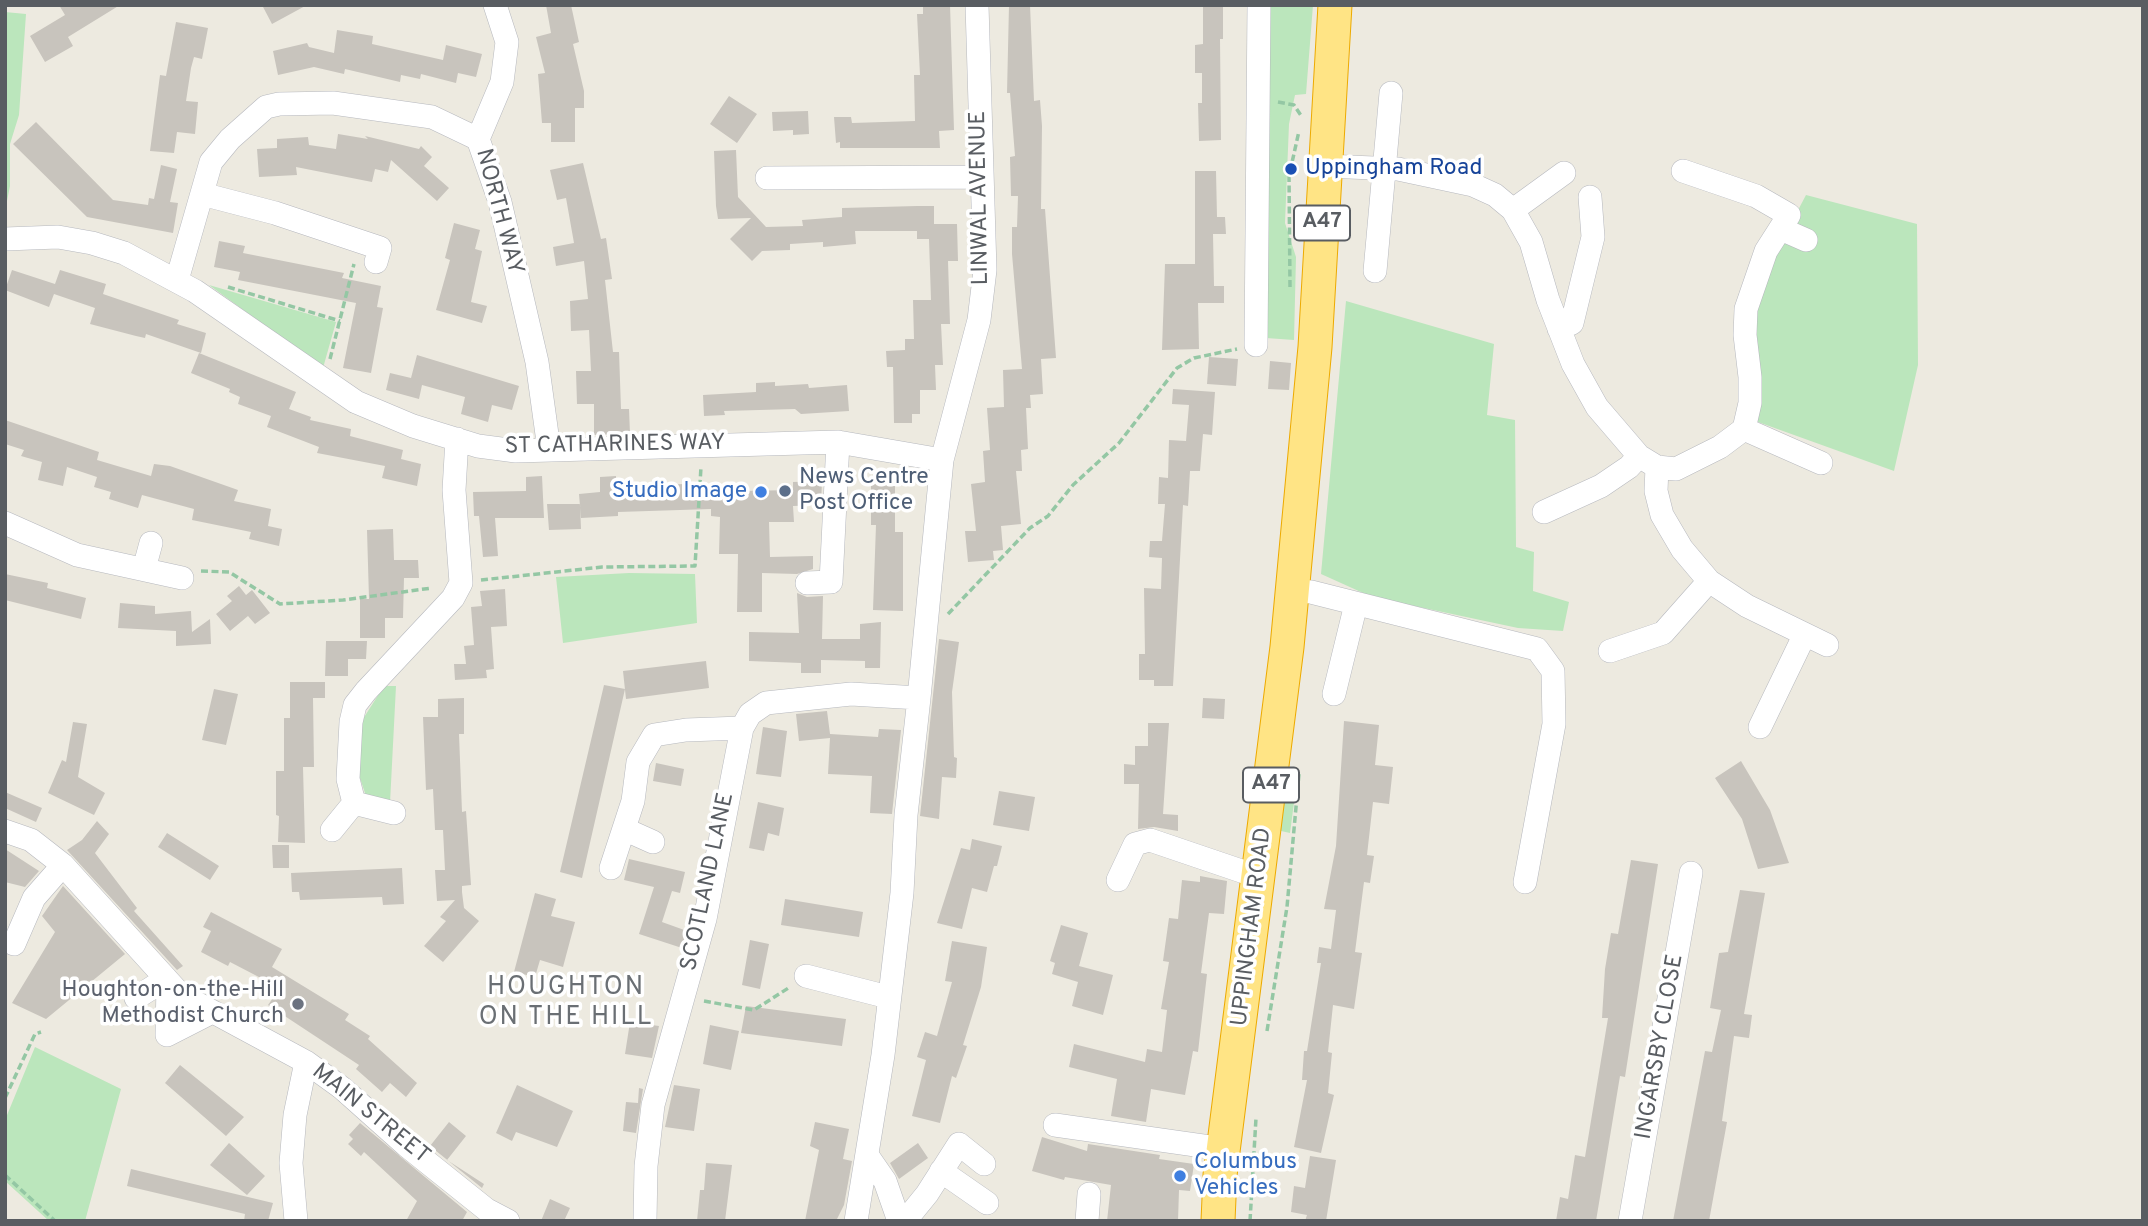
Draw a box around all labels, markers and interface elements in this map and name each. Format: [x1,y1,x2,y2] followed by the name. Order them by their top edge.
[966,110,996,286] street label: LINWAL AVENUE
[468,146,528,278] street label: NORTH WAY
[1305,155,1482,183] place label: Uppingham Road
[1283,161,1299,177] marker: Uppingham Road
[1294,206,1350,241] road number: A47
[504,430,726,462] street label: ST CATHARINES WAY
[799,464,929,518] place label: News Centre Post Office
[612,478,747,506] place label: Studio Image
[777,483,793,499] marker: News Centre Post Office
[753,484,769,500] marker: Studio Image
[1243,768,1299,802] road number: A47
[677,790,741,974] street label: SCOTLAND LANE
[1227,826,1279,1028] street label: UPPINGHAM ROAD
[1631,952,1691,1142] street label: INGARSBY CLOSE
[480,973,652,1034] district label: HOUGHTON ON THE HILL
[61,977,284,1031] place label: Houghton-on-the-Hill Methodist Church
[290,996,306,1012] marker: Houghton-on-the-Hill Methodist Church
[305,1059,435,1171] street label: MAIN STREET
[1194,1149,1297,1203] place label: Columbus Vehicles
[1172,1168,1188,1184] marker: Columbus Vehicles

